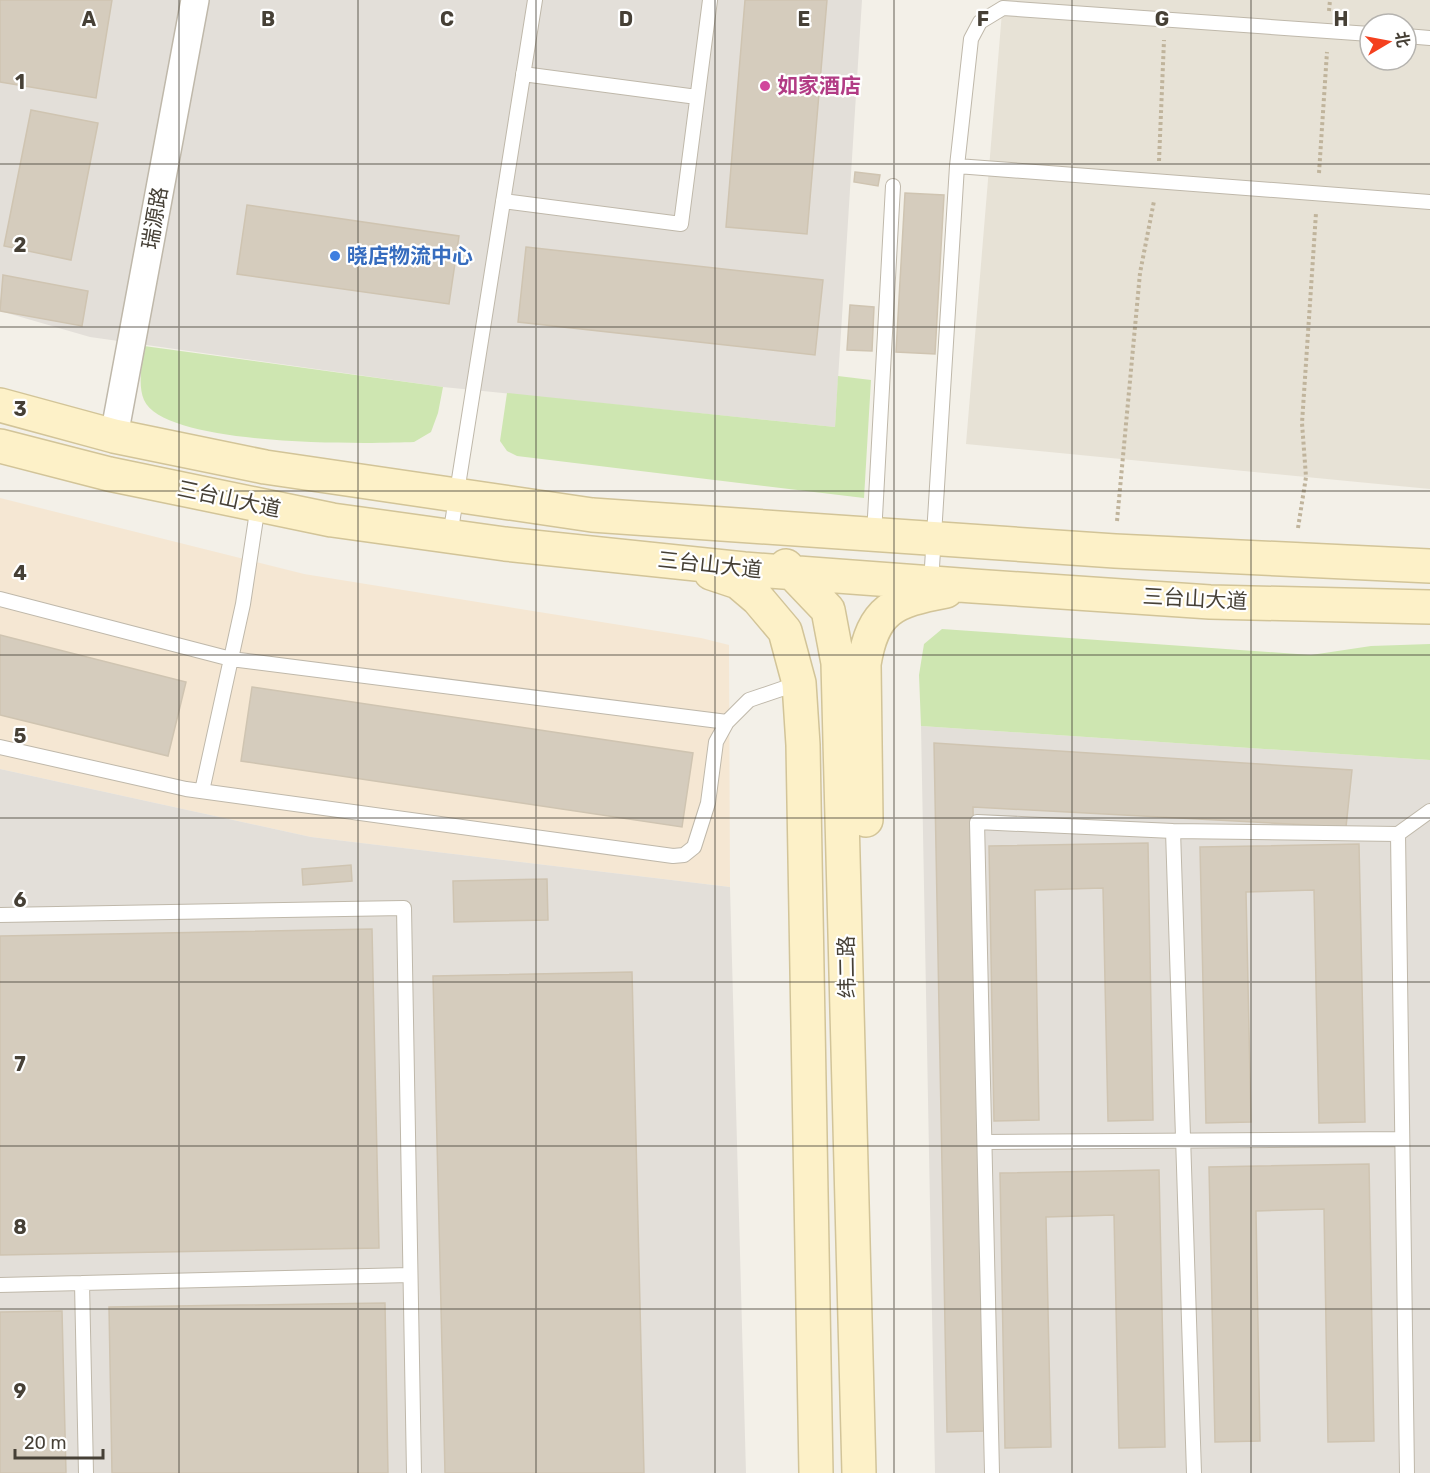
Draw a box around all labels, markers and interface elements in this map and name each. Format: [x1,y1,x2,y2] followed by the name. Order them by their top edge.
[82,7,97,31] text: A
[261,7,275,31] text: B
[440,7,454,31] text: C
[619,7,633,31] text: D
[798,7,810,31] text: E
[977,7,989,31] text: F
[1155,7,1169,31] text: G
[1334,7,1348,31] text: H
[1358,12,1418,72] north arrow
[1392,30,1413,49] text: 北
[15,70,25,94] text: 1
[777,73,861,98] place label: 如家酒店
[758,79,772,93] marker: 如家酒店
[137,185,172,251] street label: 瑞源路
[14,233,27,257] text: 2
[347,243,473,268] place label: 晓店物流中心
[328,249,342,263] marker: 晓店物流中心
[13,397,27,421] text: 3
[175,475,283,522] street label: 三台山大道
[657,547,764,582] street label: 三台山大道
[13,561,27,585] text: 4
[1142,583,1248,614] street label: 三台山大道
[14,724,27,748] text: 5
[13,888,27,912] text: 6
[833,935,860,999] street label: 纬二路
[14,1052,26,1076] text: 7
[13,1215,27,1239] text: 8
[14,1379,27,1403] text: 9
[15,1422,104,1460] scale bar
[24,1432,66,1454] text: 20 m

